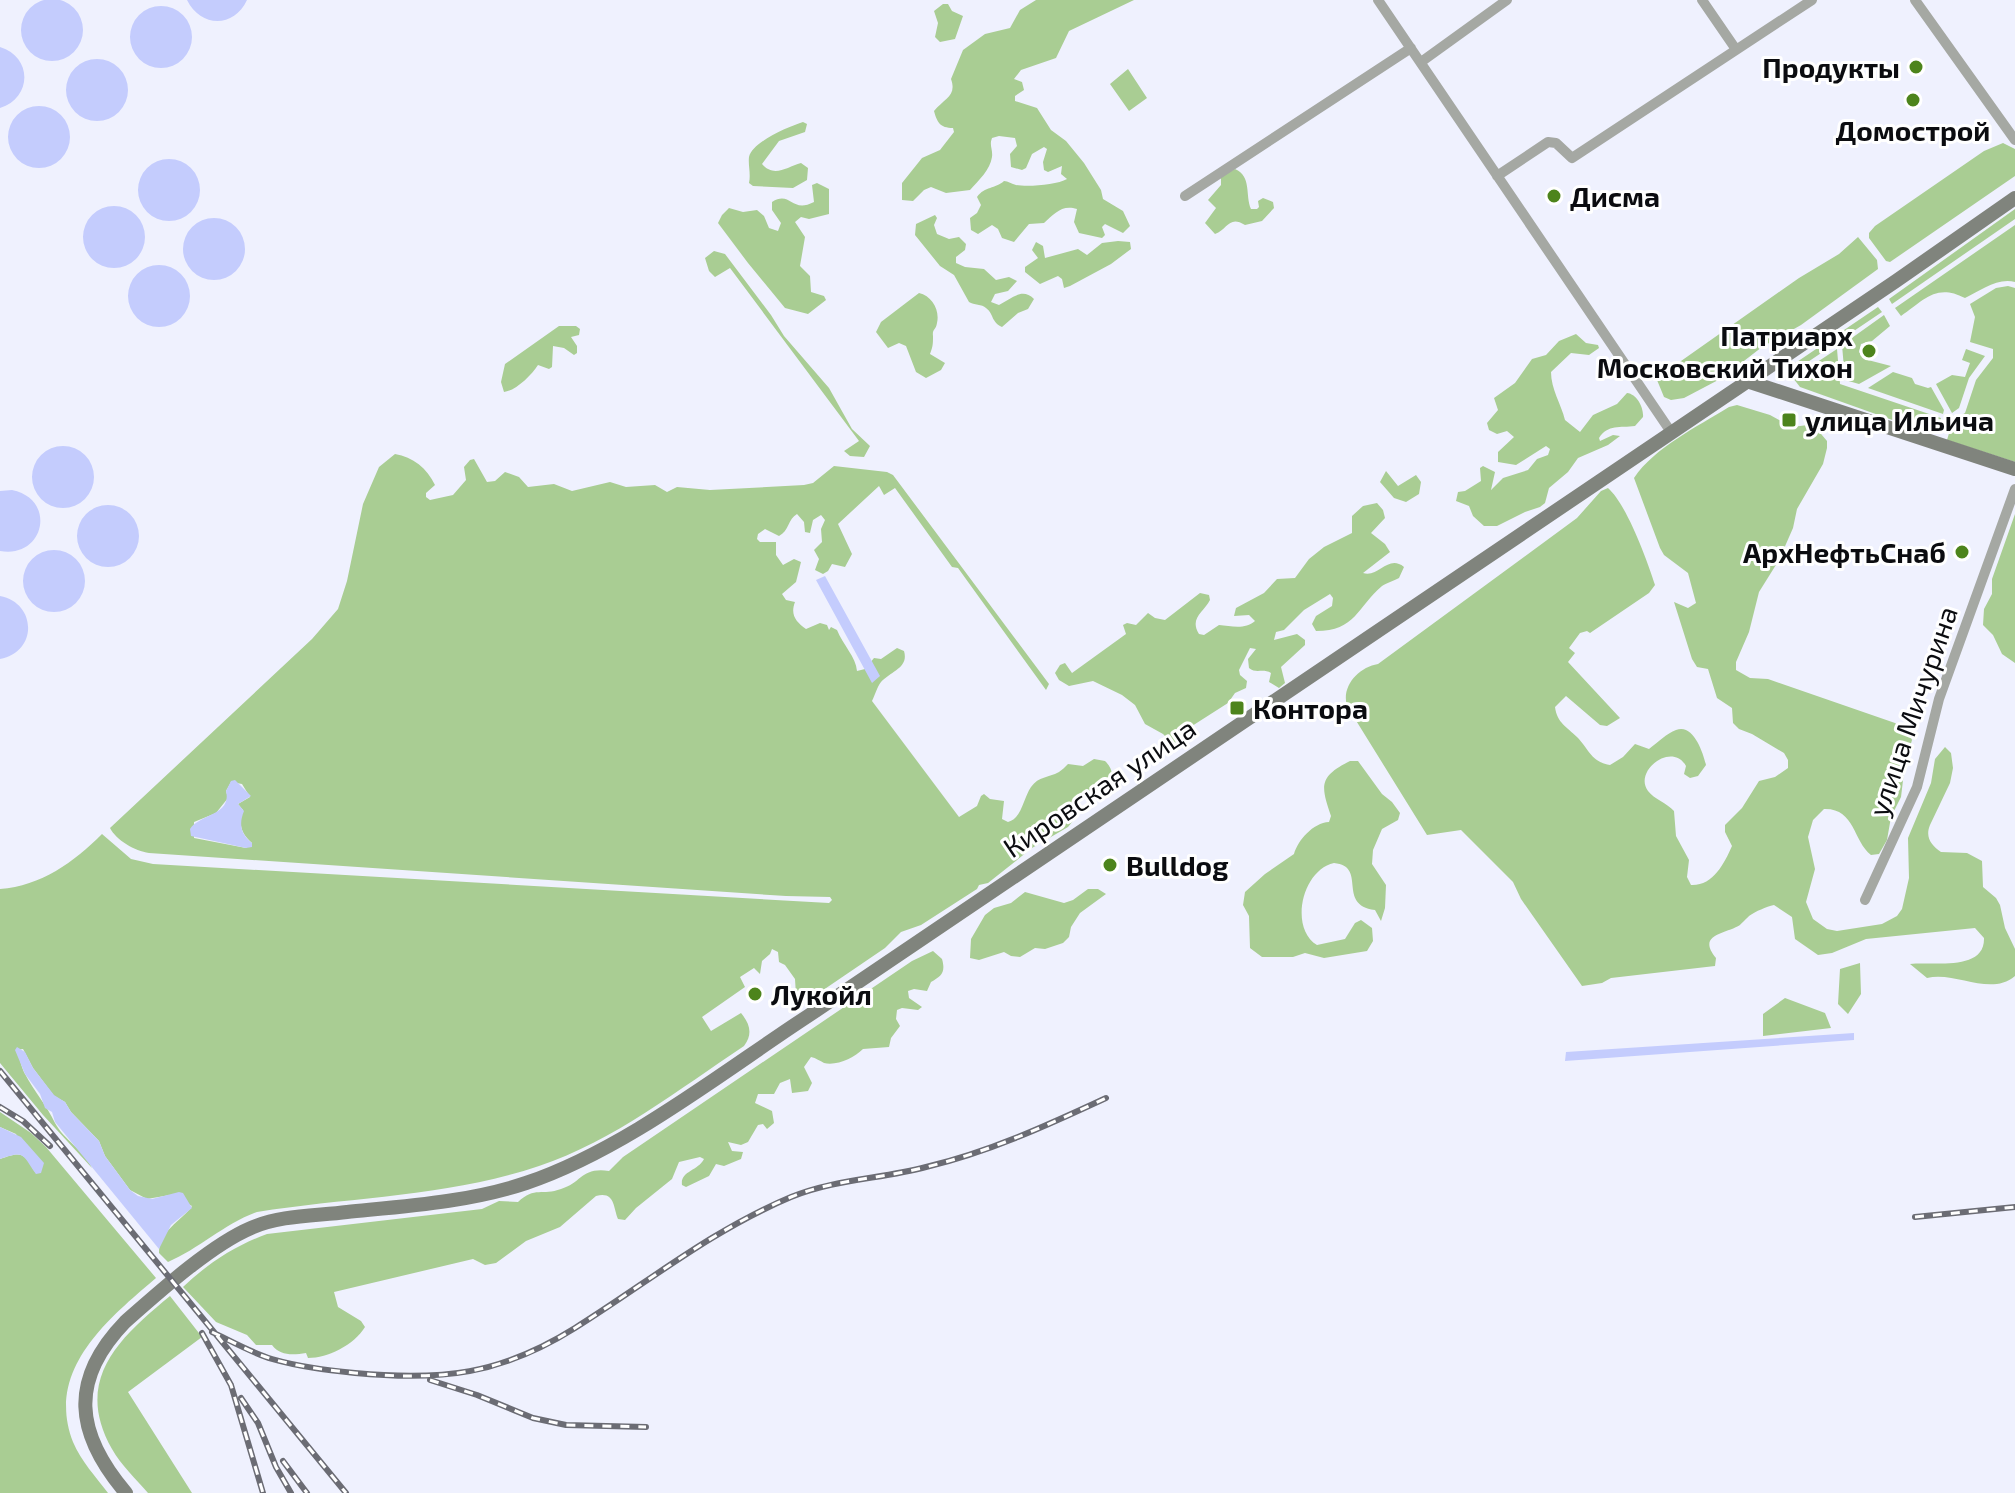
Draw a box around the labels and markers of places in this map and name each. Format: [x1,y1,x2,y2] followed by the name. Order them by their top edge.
[1762,50,1900,84] place label: Продукты
[1907,58,1925,76] marker: Продукты
[1904,91,1922,109] marker: Домострой
[1836,113,1990,147] place label: Домострой
[1570,179,1660,213] place label: Дисма
[1545,187,1563,205] marker: Дисма
[1597,318,1853,384] place label: Патриарх Московский Тихон
[1860,342,1878,360] marker: Патриарх Московский Тихон
[1805,403,1994,437] place label: улица Ильича
[1780,411,1798,429] marker: улица Ильича
[1743,535,1946,569] place label: АрхНефтьСнаб
[1953,543,1971,561] marker: АрхНефтьСнаб
[1253,691,1368,725] place label: Контора
[1228,699,1246,717] marker: Контора
[1126,848,1228,882] place label: Bulldog
[1101,856,1119,874] marker: Bulldog
[771,977,872,1011] place label: Лукойл
[746,985,764,1003] marker: Лукойл

